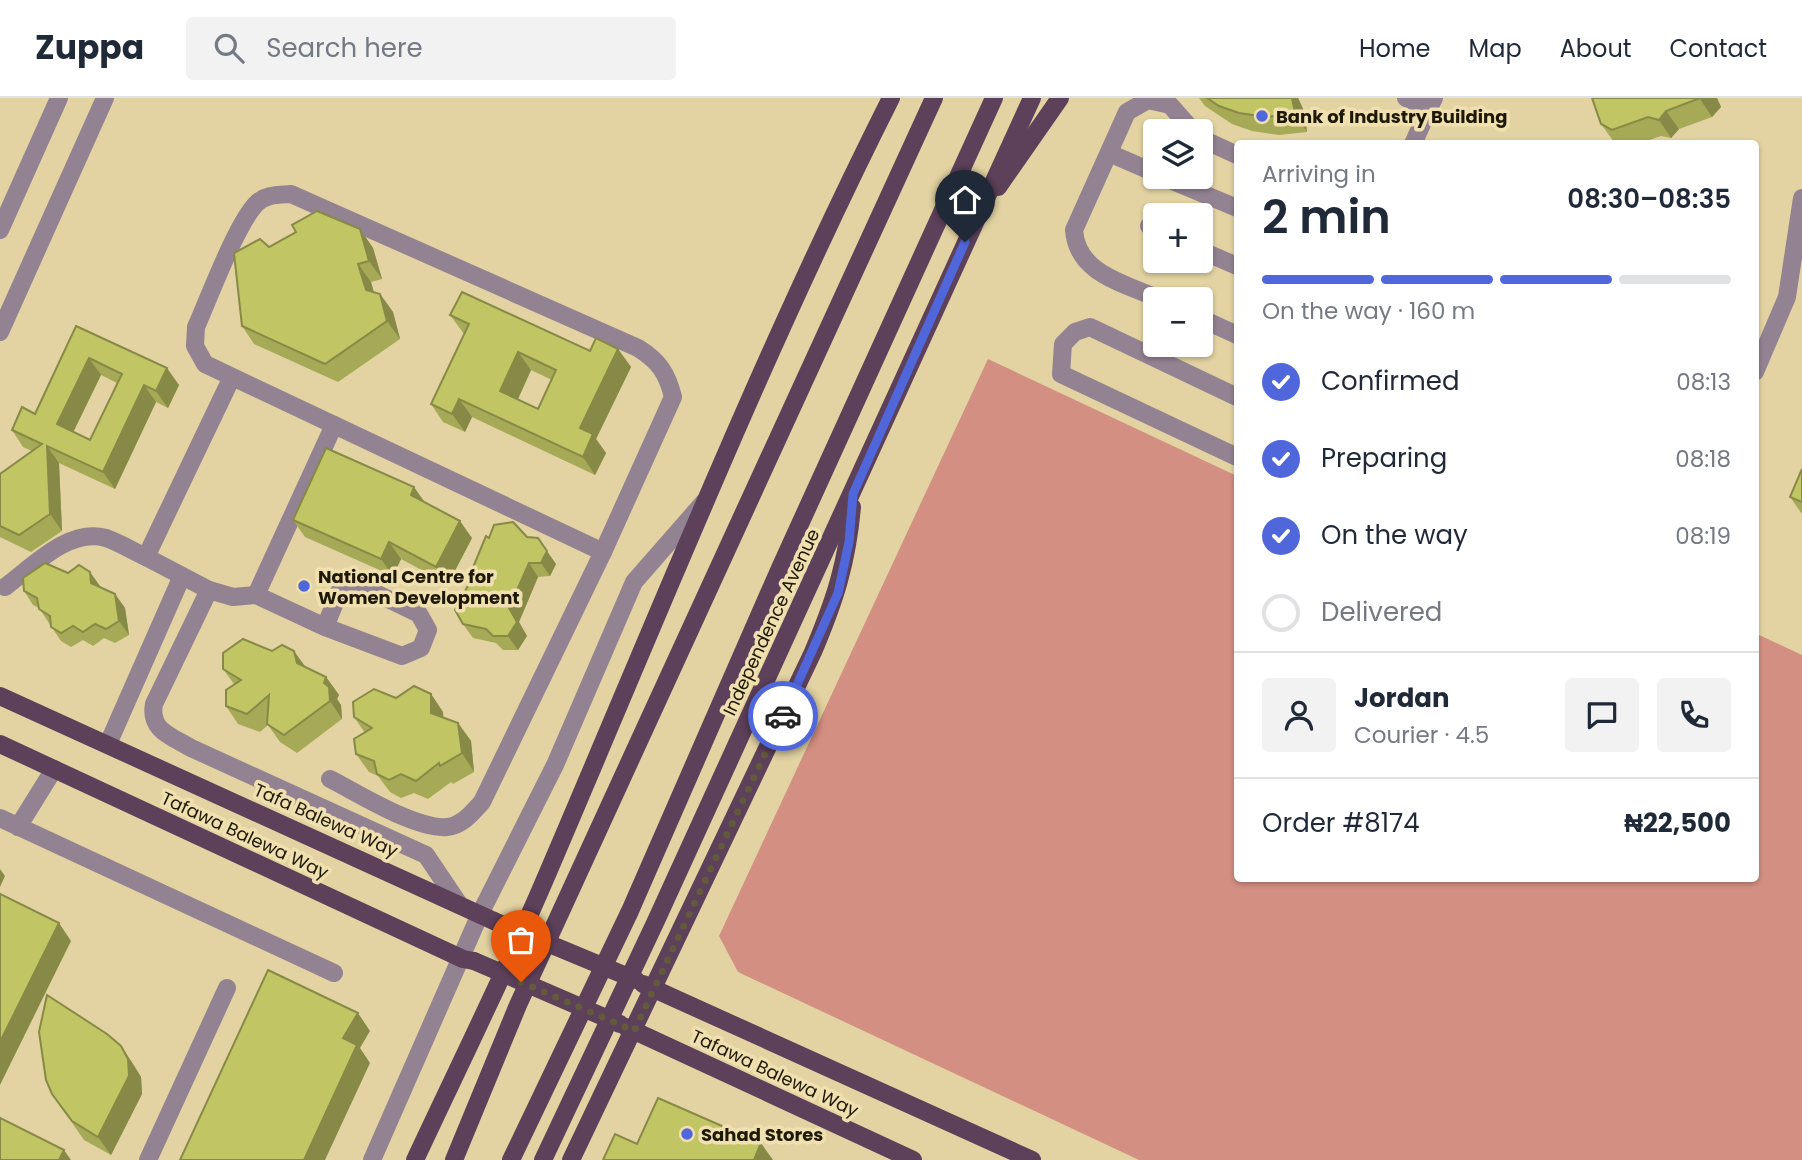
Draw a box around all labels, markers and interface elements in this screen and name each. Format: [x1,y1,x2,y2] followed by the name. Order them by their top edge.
[186,17,676,80] search box
[35,24,144,71] text: Zuppa
[210,29,248,67] icon: search
[266,30,423,66] text: Search here
[1359,32,1431,65] text: Home
[1469,32,1522,65] text: Map
[1560,32,1631,65] text: About
[1669,32,1767,65] text: Contact
[1276,104,1507,129] place label: Bank of Industry Building
[1254,108,1270,124] marker: Bank of Industry Building
[1143,119,1213,357] map controls
[1143,119,1213,189] button: layers
[1262,158,1376,190] text: Arriving in
[935,170,995,242] pin
[946,181,984,219] icon: home
[1567,181,1731,217] text: 08:30–08:35
[1262,185,1391,249] text: 2 min
[1143,203,1213,273] button: +
[1143,287,1213,357] button: −
[1262,295,1475,327] text: On the way · 160 m
[1262,363,1300,401] icon: check
[1321,363,1459,399] text: Confirmed
[1676,366,1731,398] text: 08:13
[1262,440,1300,478] icon: check
[1321,440,1447,476] text: Preparing
[1675,443,1731,475] text: 08:18
[1262,517,1300,555] icon: check
[1321,517,1468,553] text: On the way
[1675,520,1731,552] text: 08:19
[717,525,825,719] street label: Independence Avenue
[318,564,520,610] place label: National Centre for Women Development
[296,578,312,594] marker: National Centre for Women Development
[1321,594,1442,630] text: Delivered
[1262,678,1336,752] button: person
[1565,678,1639,752] button: chat
[1657,678,1731,752] button: phone
[1354,680,1450,716] text: Jordan
[748,681,818,751] courier
[764,697,802,735] icon: car
[1354,719,1489,751] text: Courier · 4.5
[250,777,402,863] street label: Tafa Balewa Way
[157,785,333,885] street label: Tafawa Balewa Way
[1262,805,1420,841] text: Order #8174
[1624,805,1731,841] text: ₦22,500
[491,910,551,982] pin
[502,921,540,959] icon: bag
[687,1023,863,1123] street label: Tafawa Balewa Way
[701,1122,823,1147] place label: Sahad Stores
[679,1126,695,1142] marker: Sahad Stores

